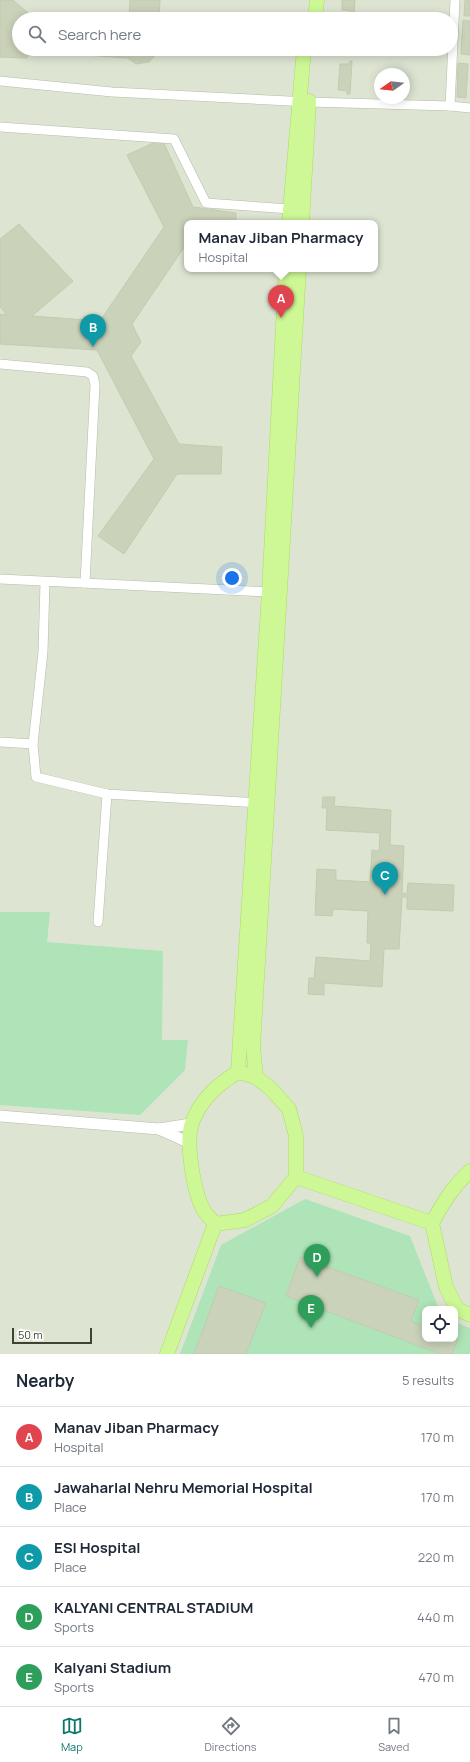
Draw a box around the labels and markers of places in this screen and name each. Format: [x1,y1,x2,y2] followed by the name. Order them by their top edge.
[268,285,294,318] pin: A
[80,314,106,347] pin: B
[372,862,398,895] pin: C
[304,1244,330,1277] pin: D
[298,1295,324,1328] pin: E

